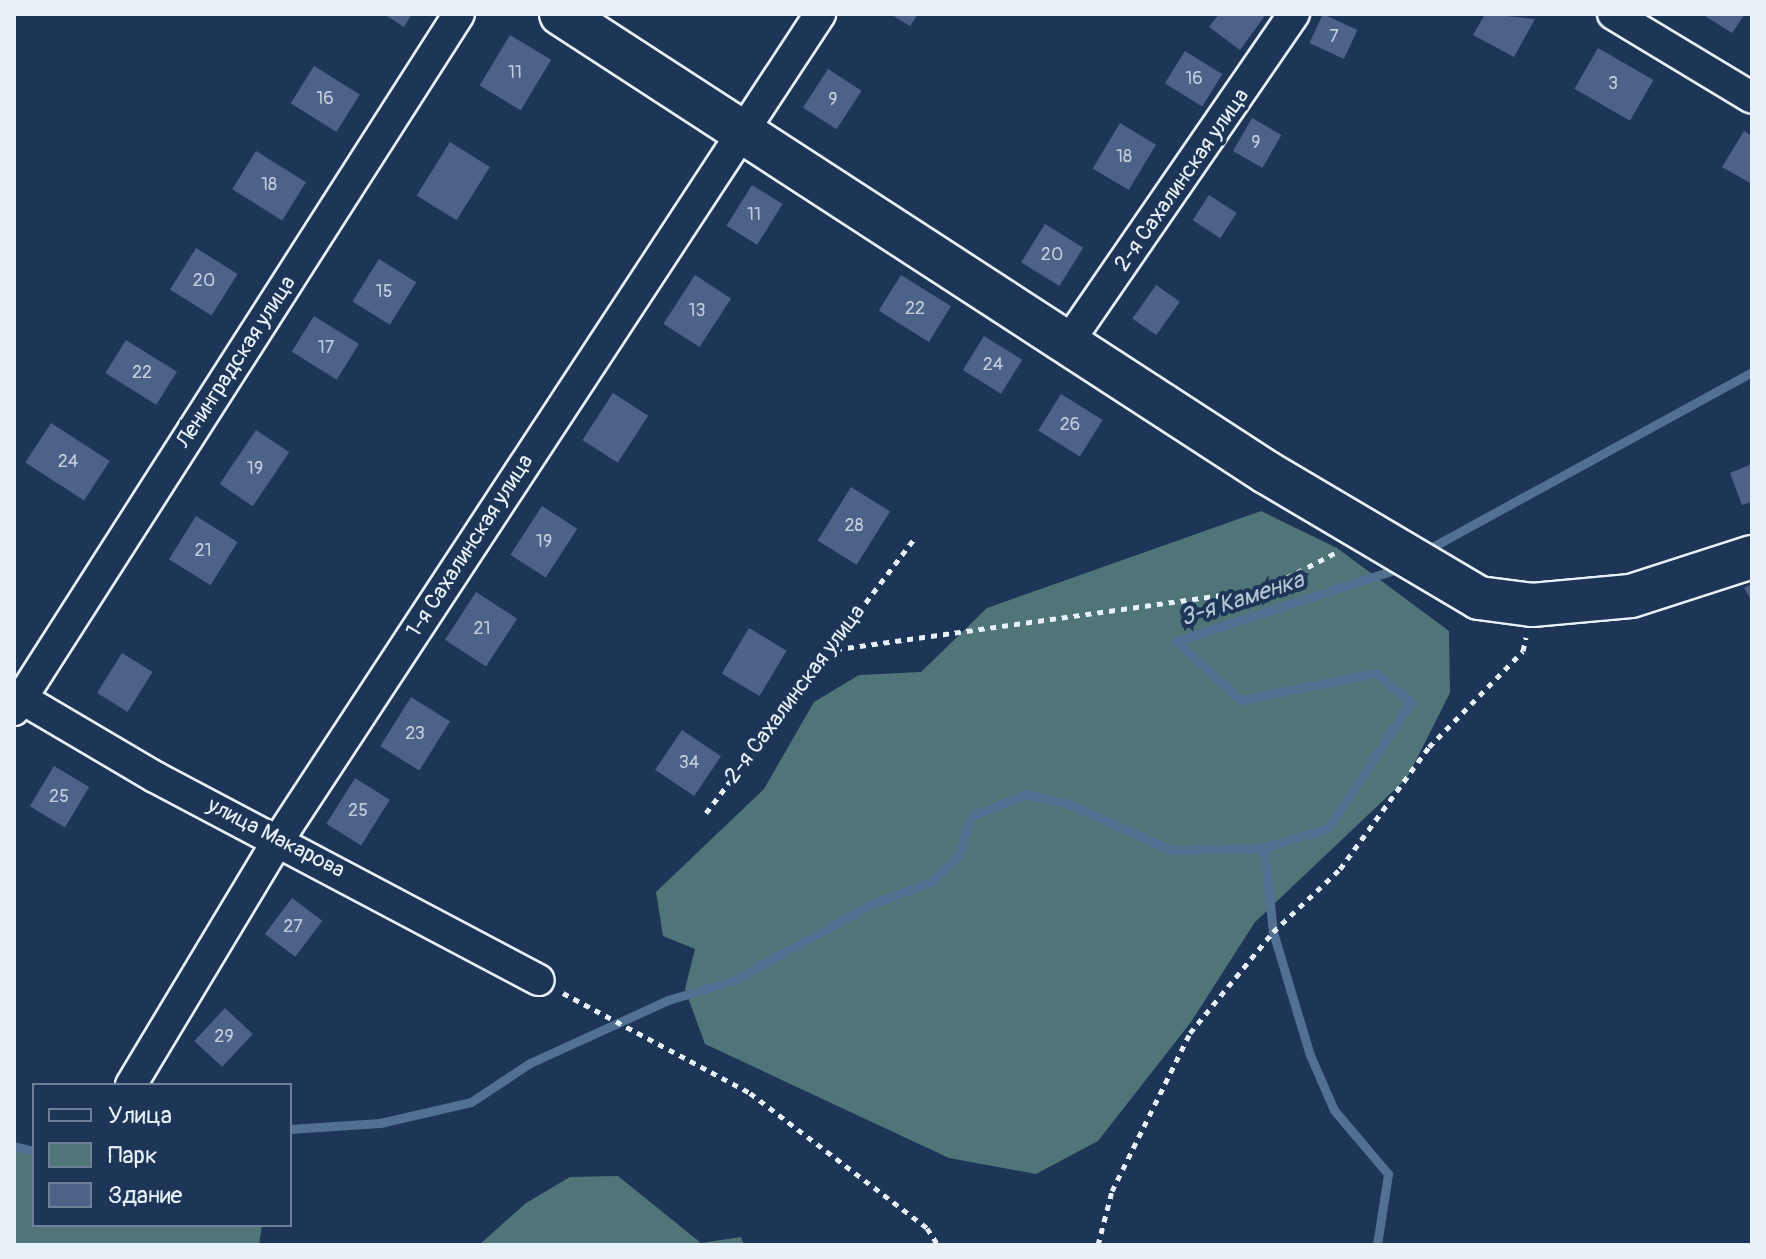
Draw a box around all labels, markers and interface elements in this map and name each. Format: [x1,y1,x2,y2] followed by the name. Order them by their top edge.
[1329,26,1339,48] house number: 7
[508,62,522,84] house number: 11
[1185,68,1203,90] house number: 16
[1608,73,1618,95] house number: 3
[1109,84,1255,276] street label: 2-я Сахалинская улица
[316,88,334,110] house number: 16
[828,89,838,111] house number: 9
[1251,132,1261,154] house number: 9
[1116,146,1132,168] house number: 18
[261,174,277,196] house number: 18
[747,204,761,226] house number: 11
[1041,244,1063,266] house number: 20
[193,270,215,292] house number: 20
[171,271,301,453] street label: Ленинградская улица
[376,281,392,303] house number: 15
[905,298,925,320] house number: 22
[688,300,706,322] house number: 13
[318,337,334,359] house number: 17
[983,354,1003,376] house number: 24
[132,362,152,384] house number: 22
[1060,414,1080,436] house number: 26
[401,449,539,643] street label: 1-я Сахалинская улица
[58,451,78,473] house number: 24
[247,458,263,480] house number: 19
[844,515,864,537] house number: 28
[536,531,552,553] house number: 19
[194,540,212,562] house number: 21
[1177,565,1307,633] water label: 3-я Каменка
[719,599,871,789] street label: 2-я Сахалинская улица
[473,618,491,640] house number: 21
[405,723,425,745] house number: 23
[679,752,699,774] house number: 34
[49,786,69,808] house number: 25
[203,792,349,884] street label: улица Макарова
[348,800,368,822] house number: 25
[283,916,303,938] house number: 27
[214,1026,234,1048] house number: 29
[32,1083,292,1227] legend
[108,1101,172,1130] text: Улица
[108,1141,157,1170] text: Парк
[108,1181,182,1210] text: Здание

